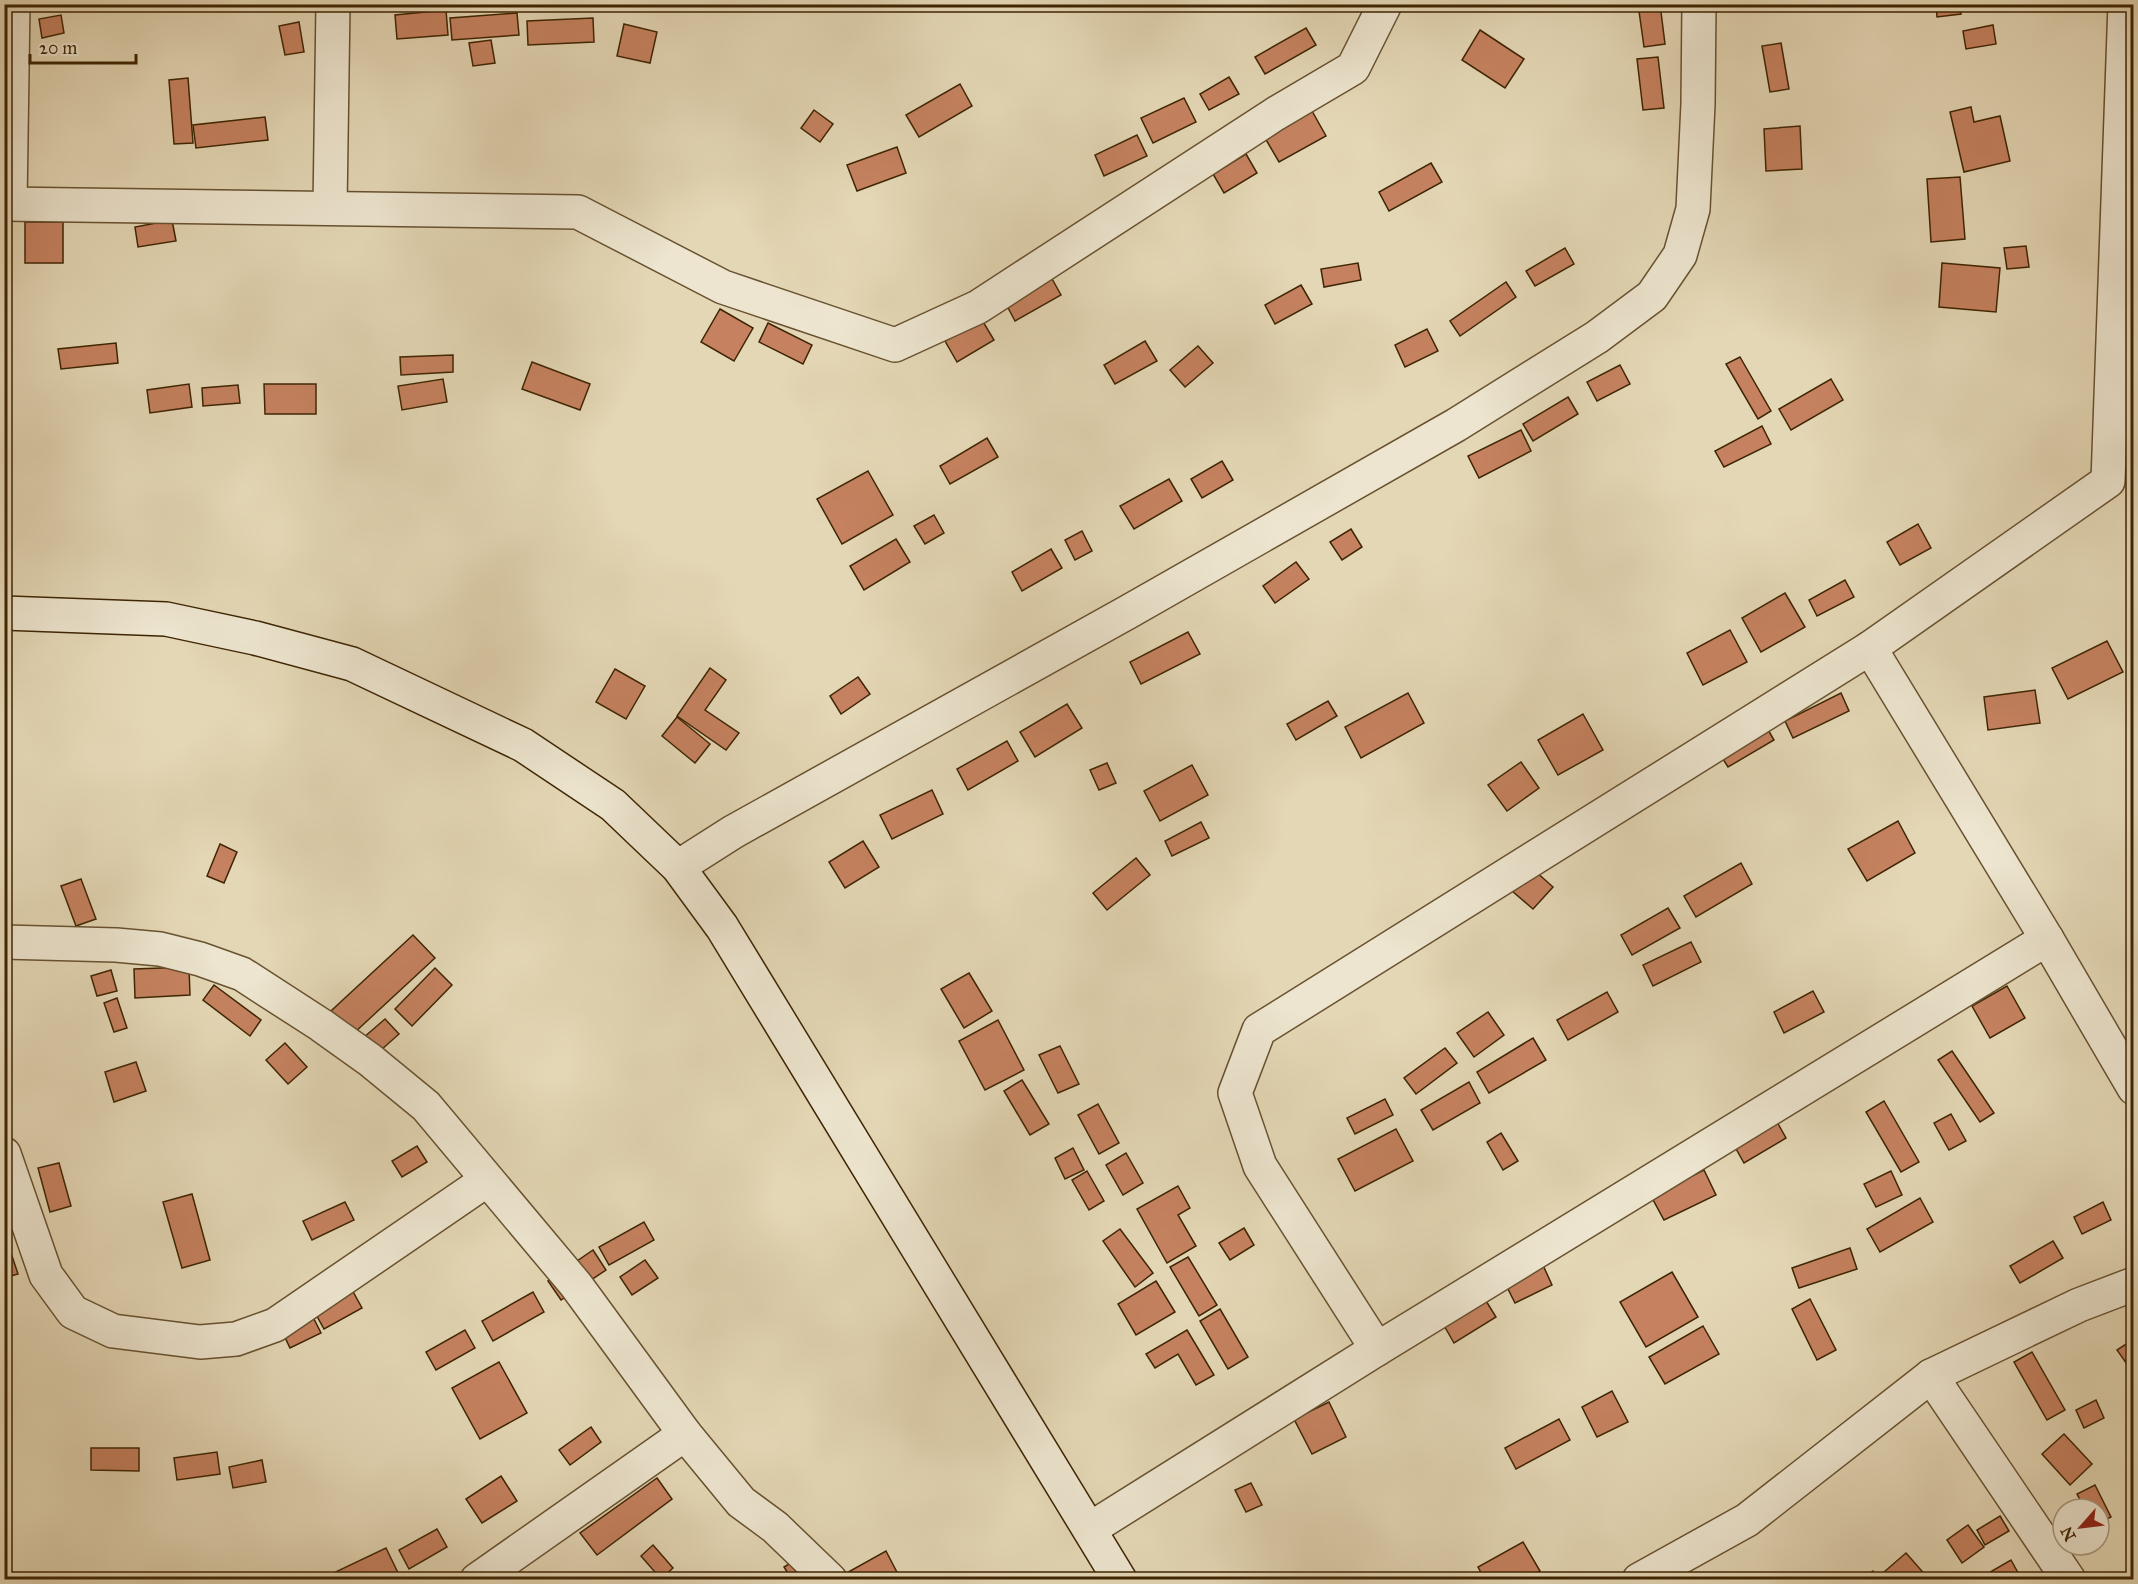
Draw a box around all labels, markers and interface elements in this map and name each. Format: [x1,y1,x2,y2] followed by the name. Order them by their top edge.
[30,27,136,65] scale bar
[39,37,77,59] text: 20 m
[2051,1497,2111,1557] north arrow
[2056,1523,2080,1544] text: N

